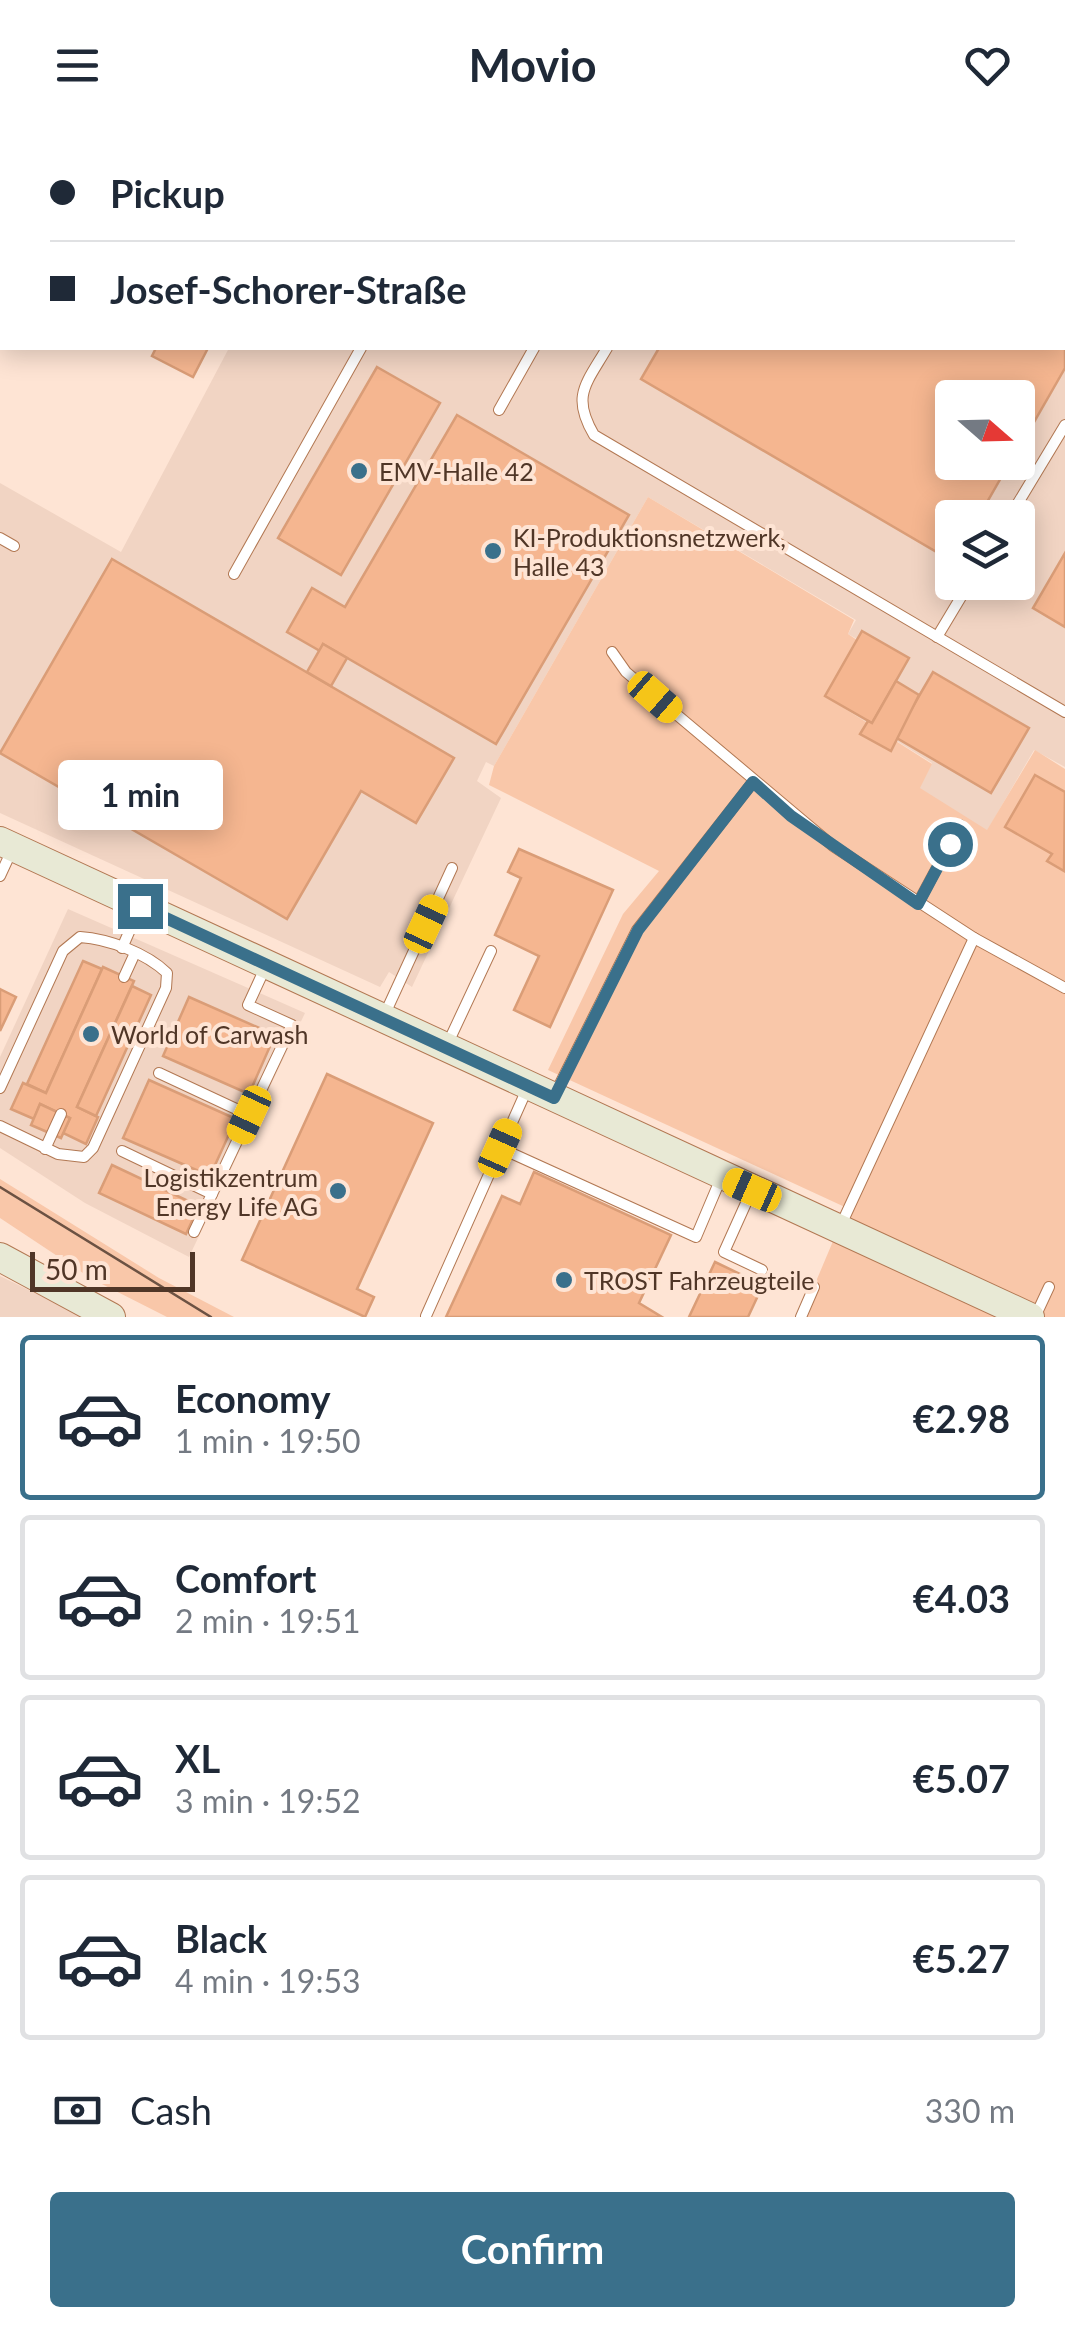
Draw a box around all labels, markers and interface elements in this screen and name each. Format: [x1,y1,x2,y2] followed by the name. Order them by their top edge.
[50,38,105,93] icon: menu
[468,38,597,92] text: Movio
[960,38,1015,93] icon: heart
[110,170,225,216] text: Pickup
[110,266,467,312] text: Josef-Schorer-Straße
[935,380,1035,480] north arrow
[935,380,1035,600] map controls
[379,456,534,486] place label: EMV-Halle 42
[348,460,370,482] marker: EMV-Halle 42
[935,500,1035,600] button: layers
[513,522,786,581] place label: KI-Produktionsnetzwerk, Halle 43
[482,540,504,562] marker: KI-Produktionsnetzwerk, Halle 43
[623,666,687,728] car
[58,761,222,831] callout: 1 min
[101,775,180,814] text: 1 min
[928,822,973,867] route start
[118,884,163,929] route end
[400,890,452,958] car
[111,1019,309,1049] place label: World of Carwash
[80,1023,102,1045] marker: World of Carwash
[223,1081,275,1149] car
[474,1114,526,1182] car
[143,1162,318,1221] place label: Logistikzentrum Energy Life AG
[718,1164,786,1216] car
[327,1180,349,1202] marker: Logistikzentrum Energy Life AG
[30,1247,195,1292] scale bar
[45,1252,108,1286] text: 50 m
[584,1265,814,1295] place label: TROST Fahrzeugteile
[553,1269,575,1291] marker: TROST Fahrzeugteile
[55,1373,145,1463] icon: car
[175,1375,330,1421] text: Economy
[913,1395,1010,1441] text: €2.98
[175,1421,361,1460] text: 1 min · 19:50
[55,1553,145,1643] icon: car
[175,1555,316,1601] text: Comfort
[913,1575,1010,1621] text: €4.03
[175,1601,361,1640] text: 2 min · 19:51
[55,1733,145,1823] icon: car
[175,1735,220,1781] text: XL
[913,1755,1010,1801] text: €5.07
[175,1781,361,1820] text: 3 min · 19:52
[55,1913,145,2003] icon: car
[175,1915,267,1961] text: Black
[913,1935,1010,1981] text: €5.27
[175,1961,361,2000] text: 4 min · 19:53
[50,2083,105,2138] icon: cash
[130,2087,212,2133] text: Cash
[925,2091,1015,2130] text: 330 m
[50,2192,1015,2307] button: Confirm

